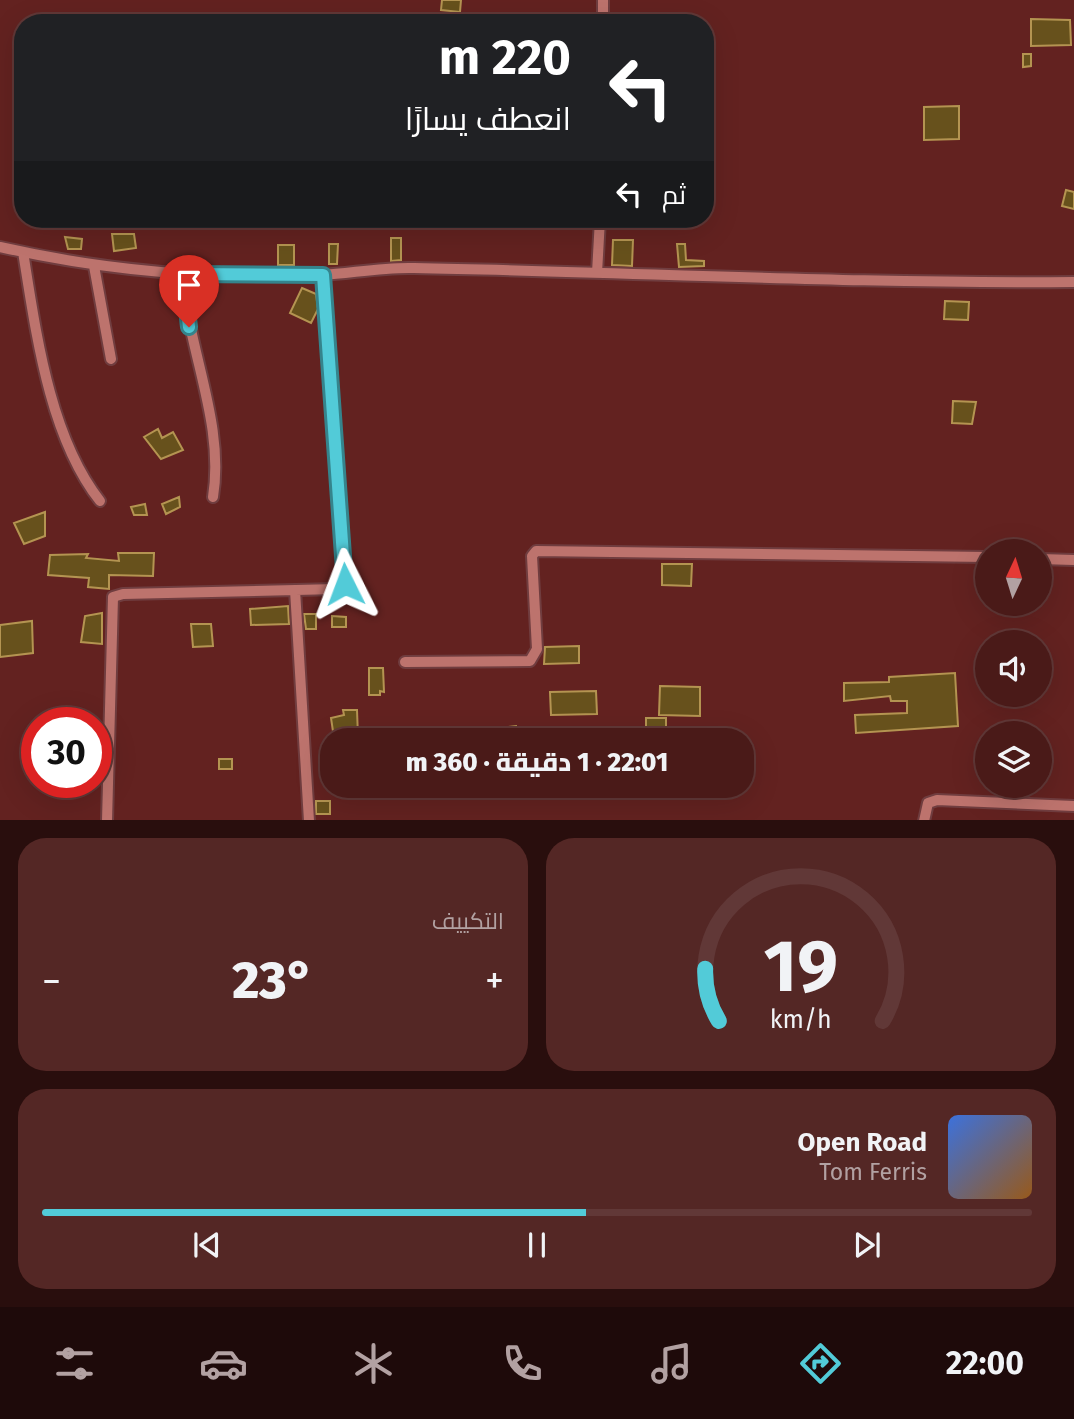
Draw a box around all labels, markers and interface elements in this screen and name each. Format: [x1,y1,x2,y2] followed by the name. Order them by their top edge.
[439,28,571,87] text: 220 m
[595,42,686,133] icon: left
[405,100,571,138] text: انعطف يسارًا
[610,175,648,213] icon: left
[662,180,686,211] text: ثم
[159,255,219,327] pin
[170,266,208,304] icon: arrive
[975,539,1052,616] north arrow
[975,539,1052,798] map controls
[308,547,382,621] position arrow
[975,630,1052,707] button: sound
[21,707,112,798] speed limit sign: 30
[975,721,1052,798] button: layers
[406,747,668,778] text: 22:01 · 1 دقيقة · 360 m
[432,907,504,935] text: التكييف
[764,923,838,1010] text: 19
[232,949,314,1012] text: 23°
[42,958,61,1004] text: −
[485,958,504,1004] text: +
[770,1004,832,1034] text: km/h
[798,1127,927,1158] text: Open Road
[819,1158,927,1186] text: Tom Ferris
[188,1226,226,1264] icon: previous
[518,1226,556,1264] icon: pause
[848,1226,886,1264] icon: next
[50,1339,99,1388] icon: filters
[199,1339,248,1388] icon: car
[349,1339,398,1388] icon: climate
[498,1339,547,1388] icon: phone
[647,1339,696,1388] icon: music
[796,1339,845,1388] icon: directions
[946,1344,1024,1382] text: 22:00

